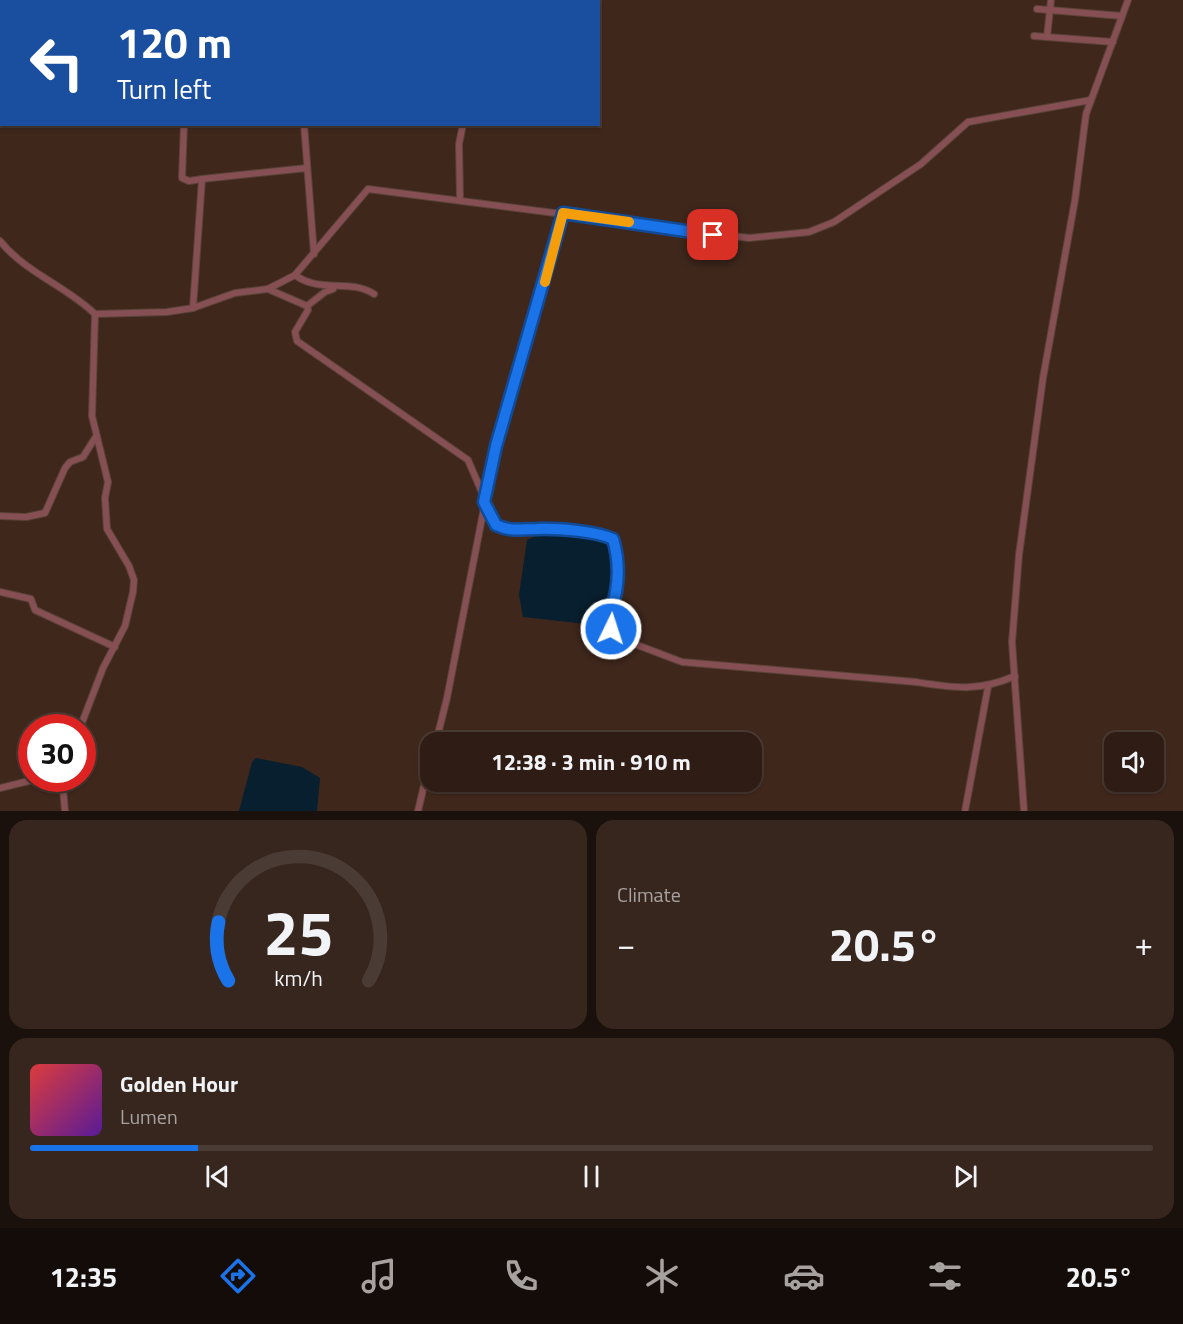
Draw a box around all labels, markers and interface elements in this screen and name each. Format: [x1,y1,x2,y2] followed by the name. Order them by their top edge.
[117,10,232,74] text: 120 m
[18,24,96,102] icon: left
[117,68,211,109] text: Turn left
[687,209,738,260] pin
[696,218,729,251] icon: arrive
[579,597,643,661] position arrow
[18,714,96,792] speed limit sign: 30
[1104,732,1164,792] map controls
[1104,732,1164,792] button: sound
[491,745,691,779] text: 12:38 · 3 min · 910 m
[617,879,681,910] text: Climate
[263,884,333,979] text: 25
[829,910,941,978] text: 20.5°
[617,919,635,969] text: −
[1135,919,1153,969] text: +
[274,963,322,995] text: km/h
[120,1067,238,1101] text: Golden Hour
[120,1101,178,1132] text: Lumen
[201,1160,234,1193] icon: previous
[575,1160,608,1193] icon: pause
[949,1160,982,1193] icon: next
[217,1255,259,1297] icon: directions
[358,1255,400,1297] icon: music
[500,1255,542,1297] icon: phone
[641,1255,683,1297] icon: climate
[783,1255,825,1297] icon: car
[924,1255,966,1297] icon: filters
[50,1256,117,1297] text: 12:35
[1066,1256,1133,1297] text: 20.5°

